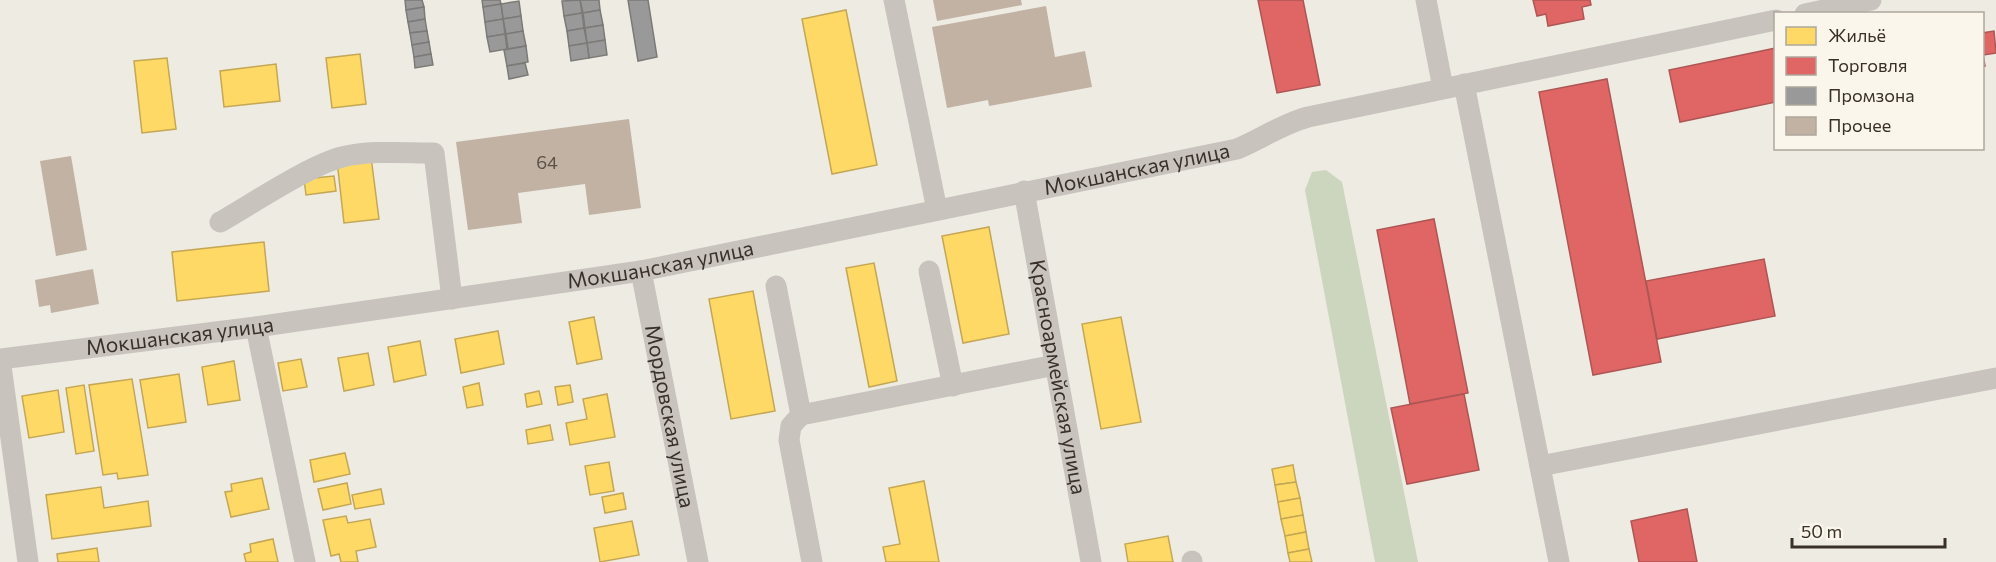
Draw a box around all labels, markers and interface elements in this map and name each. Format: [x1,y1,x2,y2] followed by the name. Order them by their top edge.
[1774,12,1984,150] legend
[1828,24,1886,46] text: Жильё
[1828,54,1907,76] text: Торговля
[1828,84,1915,106] text: Промзона
[1828,114,1891,136] text: Прочее
[1041,137,1232,199] street label: Мокшанская улица
[536,151,558,173] house number: 64
[565,234,756,293] street label: Мокшанская улица
[1026,257,1093,496] street label: Красноармейская улица
[84,311,275,359] street label: Мокшанская улица
[641,322,701,510] street label: Мордовская улица
[1792,511,1945,549] scale bar
[1801,520,1842,542] text: 50 m

